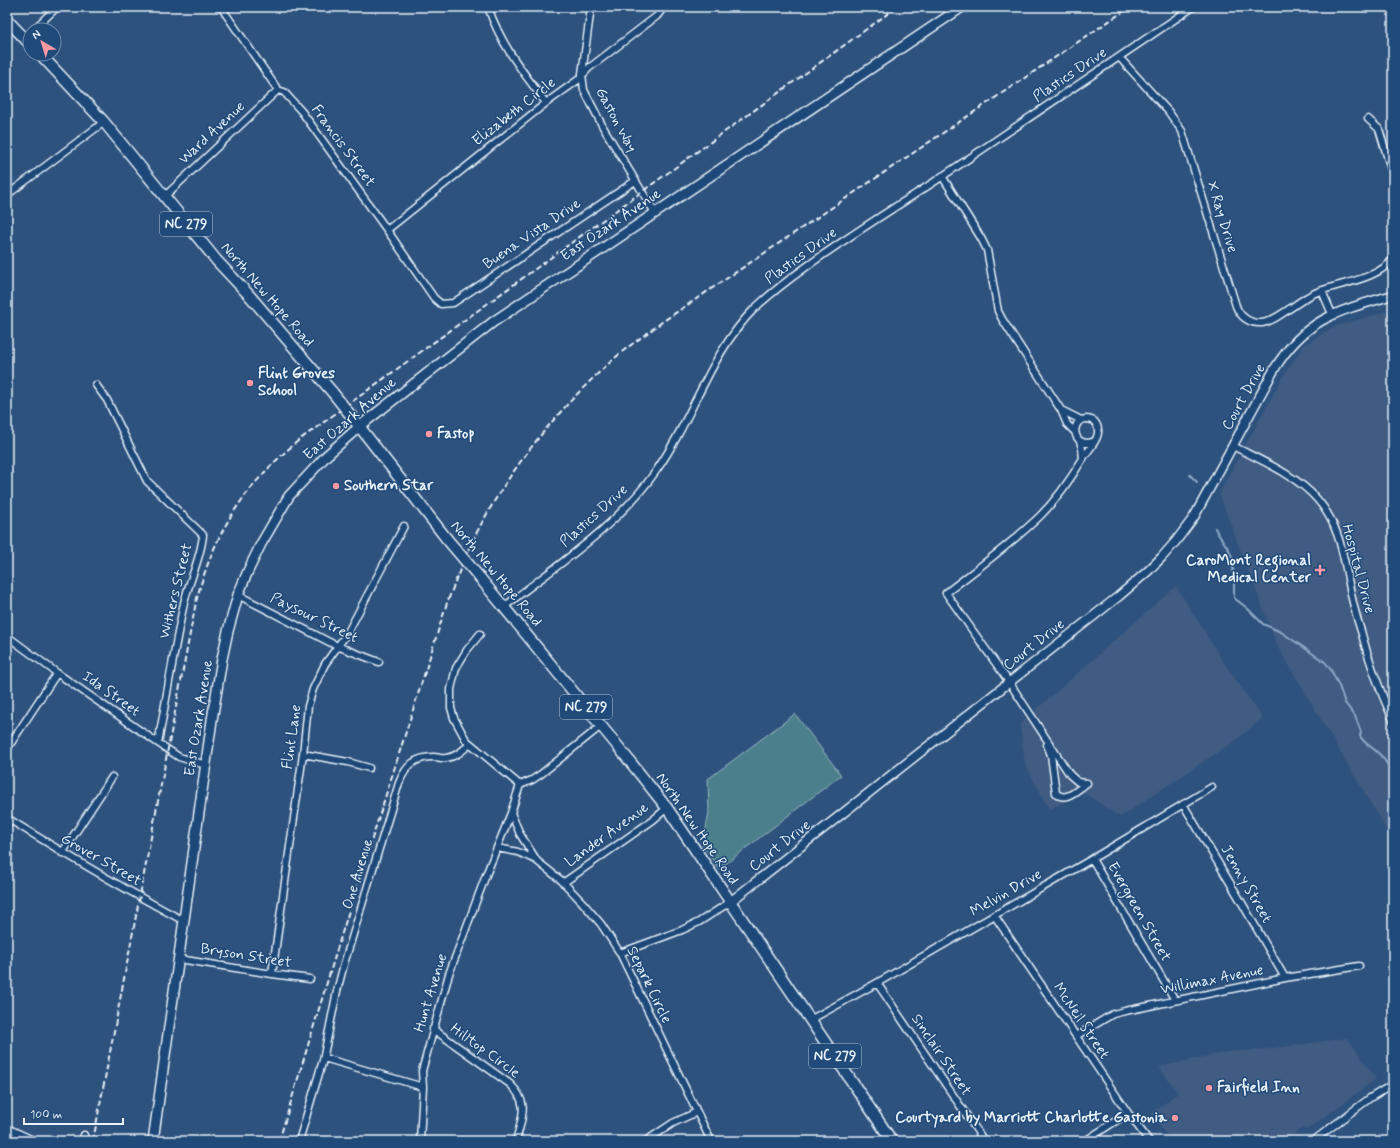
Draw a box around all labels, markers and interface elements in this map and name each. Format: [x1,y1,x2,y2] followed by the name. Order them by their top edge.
[22,22,62,62] north arrow
[29,27,44,43] text: N
[1029,43,1111,107] street label: Plastics Drive
[468,73,560,151] street label: Elizabeth Circle
[591,84,641,156] street label: Gaston Way
[174,97,250,169] street label: Ward Avenue
[306,101,380,191] street label: Francis Street
[1202,179,1242,255] street label: X Ray Drive
[557,184,665,266] street label: East Ozark Avenue
[479,194,585,274] street label: Buena Vista Drive
[160,212,212,236] road number: NC 279
[761,223,842,289] street label: Plastics Drive
[216,238,318,352] street label: North New Hope Road
[1218,360,1271,434] street label: Court Drive
[258,364,335,401] place label: Flint Groves School
[299,373,401,465] street label: East Ozark Avenue
[245,378,255,388] marker: Flint Groves School
[437,424,474,444] place label: Fastop
[424,429,434,439] marker: Fastop
[344,476,434,496] place label: Southern Star
[556,480,633,552] street label: Plastics Drive
[331,481,341,491] marker: Southern Star
[446,517,546,631] street label: North New Hope Road
[1336,522,1380,616] street label: Hospital Drive
[154,541,198,641] street label: Withers Street
[1186,551,1312,588] place label: CaroMont Regional Medical Center
[1314,564,1326,576] marker: CaroMont Regional Medical Center
[267,588,362,648] street label: Paysour Street
[999,614,1069,675] street label: Court Drive
[180,658,218,778] street label: East Ozark Avenue
[78,667,144,721] street label: Ida Street
[560,695,612,719] road number: NC 279
[278,703,306,771] street label: Flint Lane
[651,769,743,889] street label: North New Hope Road
[561,798,653,872] street label: Lander Avenue
[745,815,815,876] street label: Court Drive
[57,829,145,891] street label: Grover Street
[338,836,378,912] street label: One Avenue
[1216,841,1277,927] street label: Jenny Street
[1101,859,1176,966] street label: Evergreen Street
[966,864,1046,922] street label: Melvin Drive
[199,939,293,973] street label: Bryson Street
[622,943,676,1027] street label: Separk Circle
[410,951,453,1035] street label: Hunt Avenue
[1159,960,1266,1000] street label: Willimax Avenue
[1048,979,1114,1063] street label: McNeil Street
[906,1010,976,1100] street label: Sinclair Street
[446,1019,524,1083] street label: Hilltop Circle
[809,1044,861,1068] road number: NC 279
[1217,1077,1300,1098] place label: Fairfield Inn
[1204,1083,1214,1093] marker: Fairfield Inn
[24,1100,123,1126] scale bar
[30,1107,62,1123] text: 100 m
[895,1108,1168,1128] place label: Courtyard by Marriott Charlotte Gastonia
[1170,1113,1180,1123] marker: Courtyard by Marriott Charlotte Gastonia

